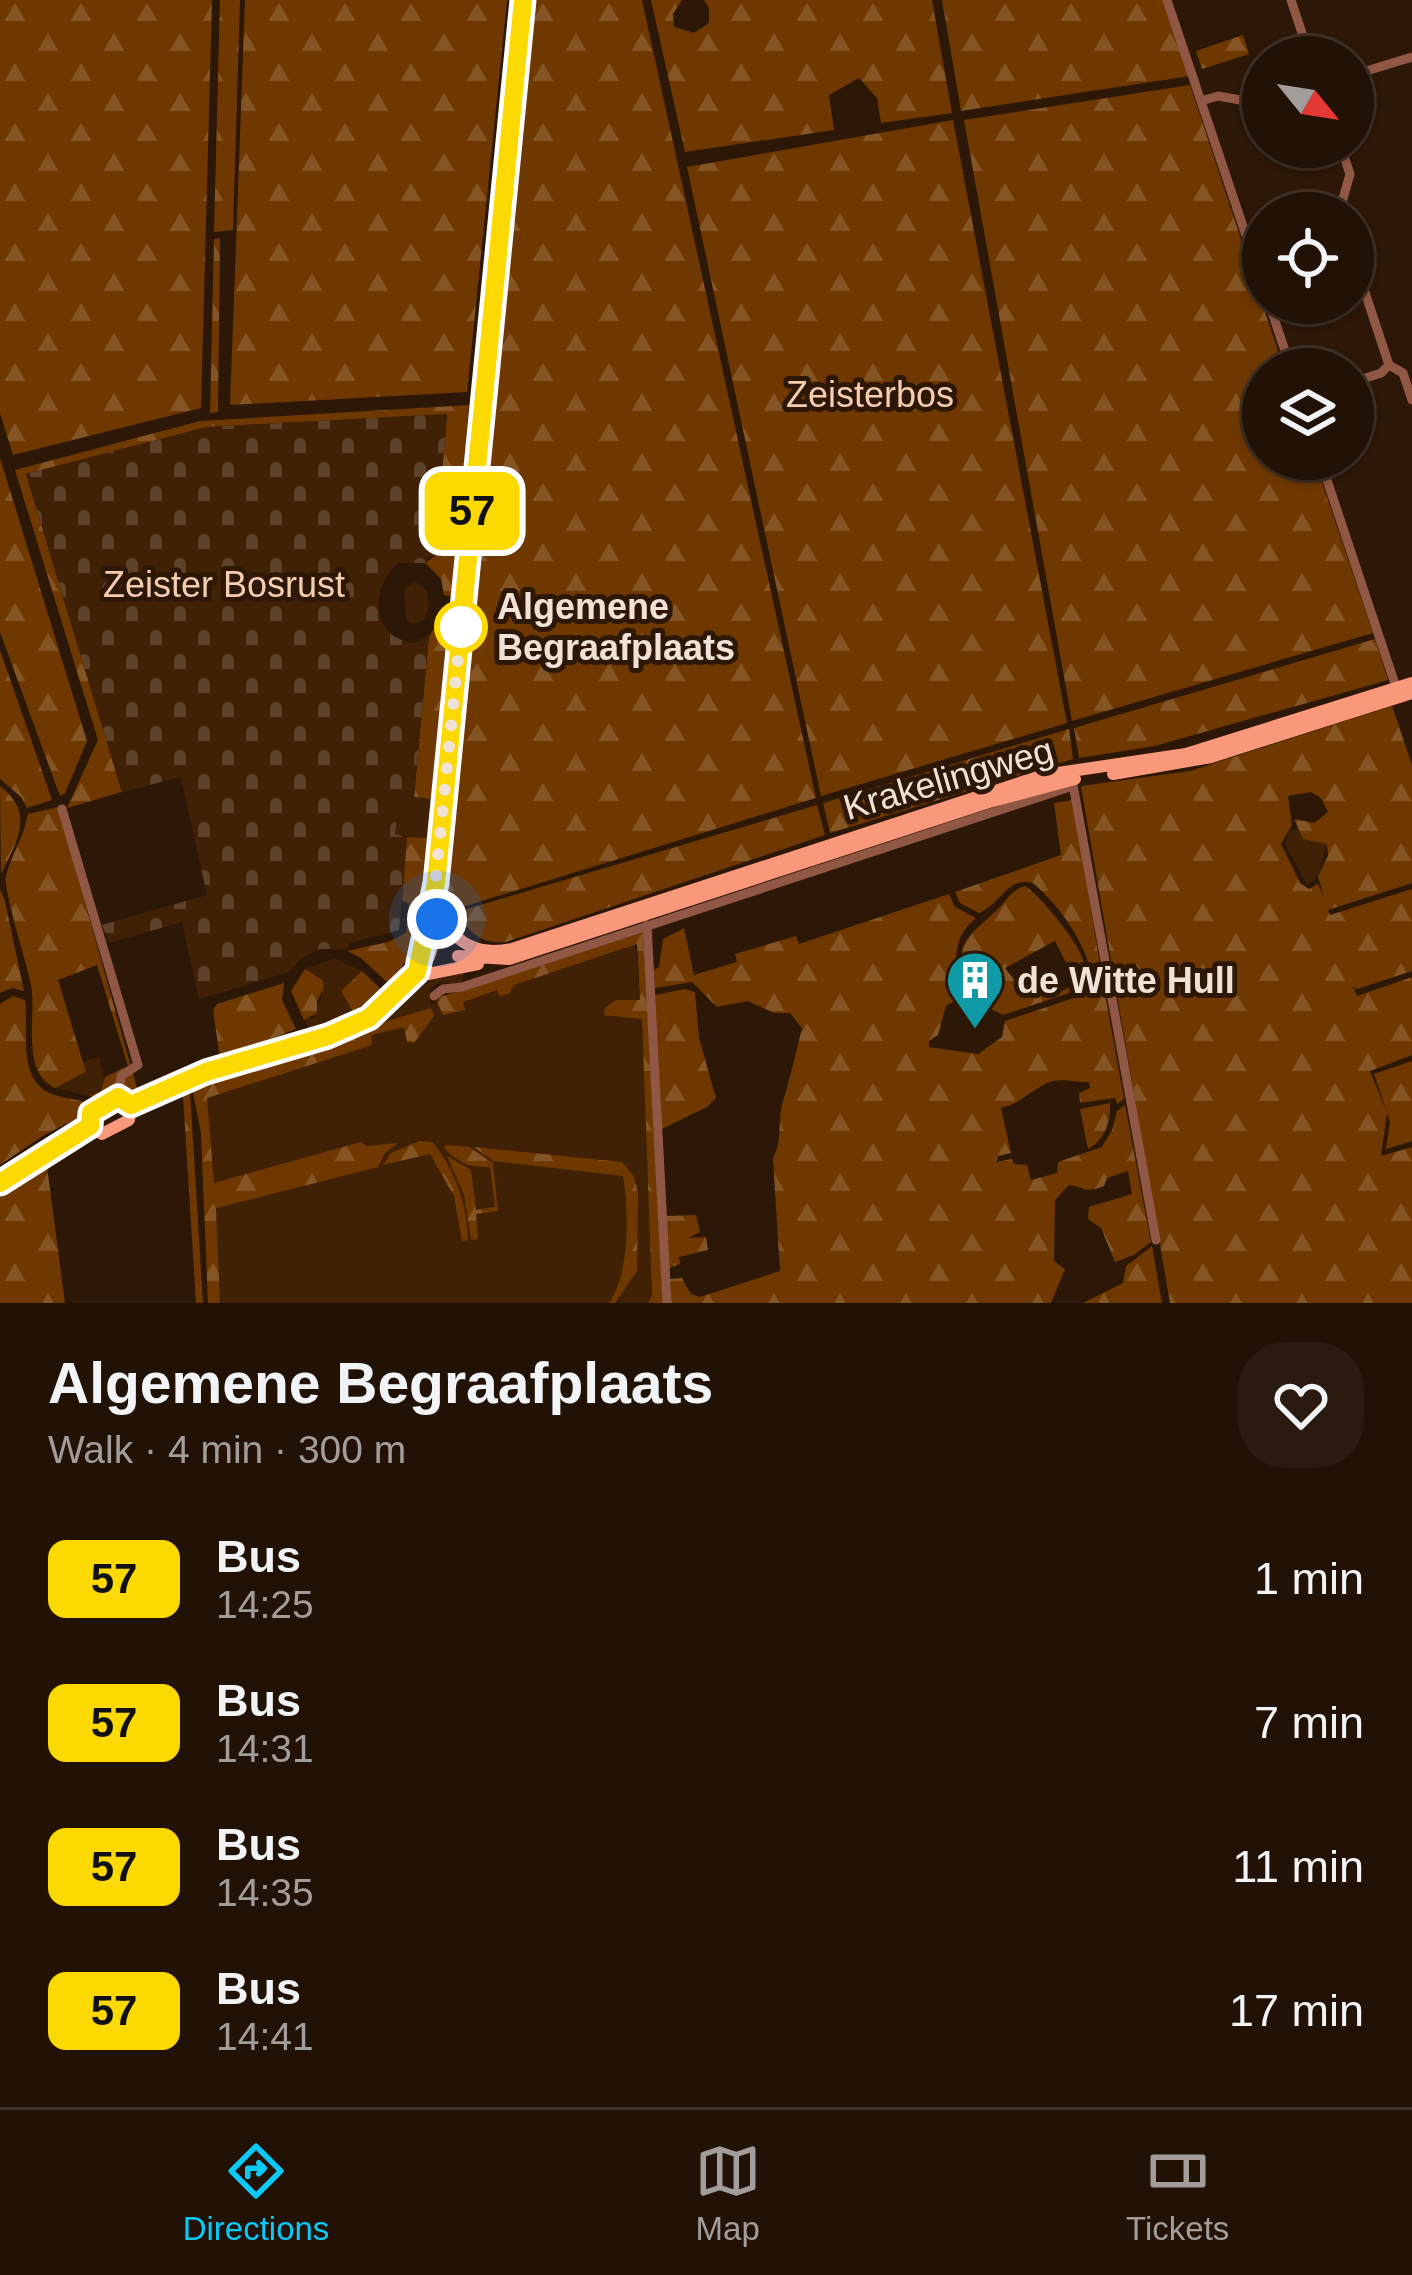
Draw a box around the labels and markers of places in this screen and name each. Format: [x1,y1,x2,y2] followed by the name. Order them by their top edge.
[497,586,735,668] place label: Algemene Begraafplaats
[436,602,486,652] marker: Algemene Begraafplaats
[944,949,1006,1031] building icon: de Witte Hull
[1017,960,1235,1001] place label: de Witte Hull

